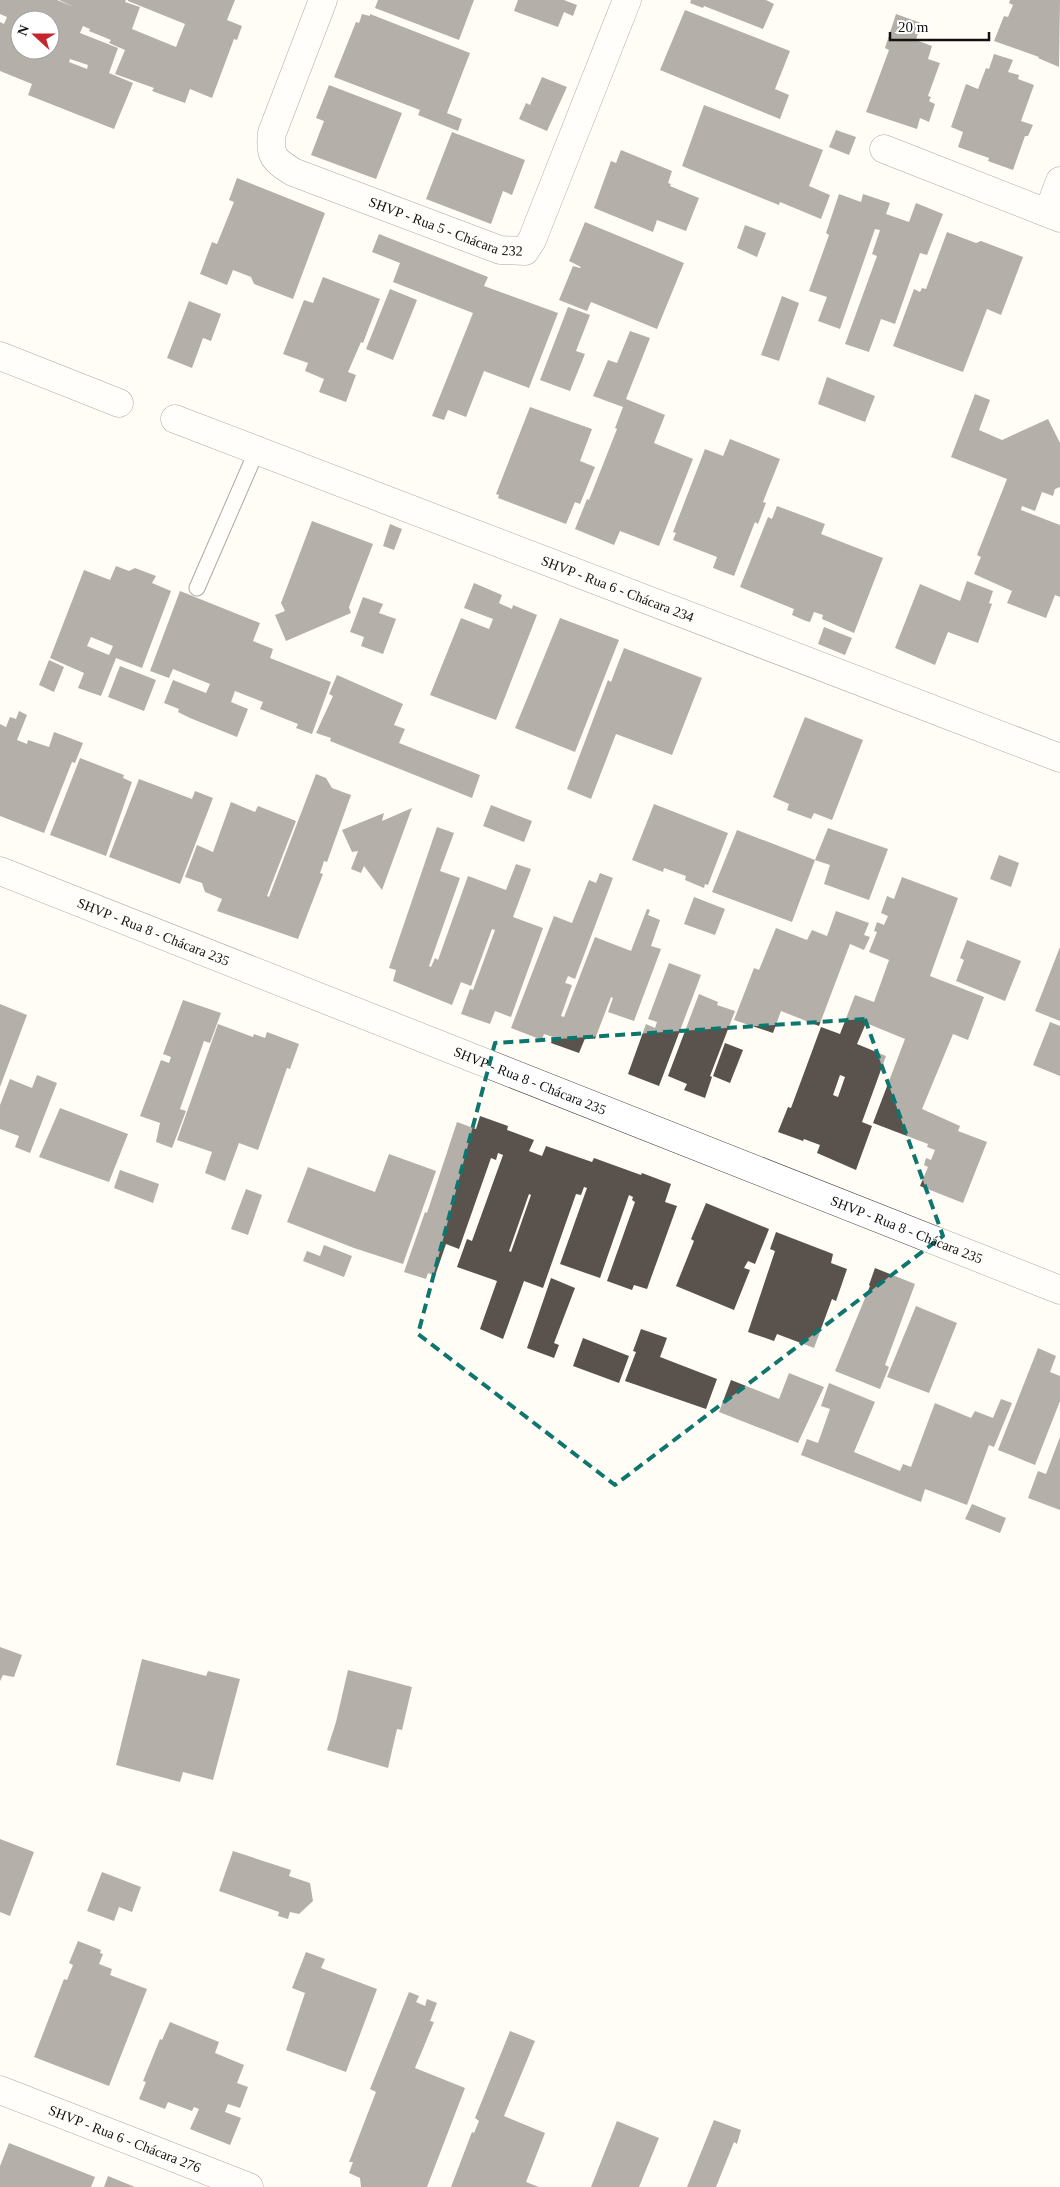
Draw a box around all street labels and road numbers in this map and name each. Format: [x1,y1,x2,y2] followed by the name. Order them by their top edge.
[367,194,523,259] street label: SHVP - Rua 5 - Chácara 232
[539,553,696,625] street label: SHVP - Rua 6 - Chácara 234
[75,895,231,969] street label: SHVP - Rua 8 - Chácara 235
[452,1044,608,1118] street label: SHVP - Rua 8 - Chácara 235
[828,1193,985,1267] street label: SHVP - Rua 8 - Chácara 235
[46,2103,203,2176] street label: SHVP - Rua 6 - Chácara 276

